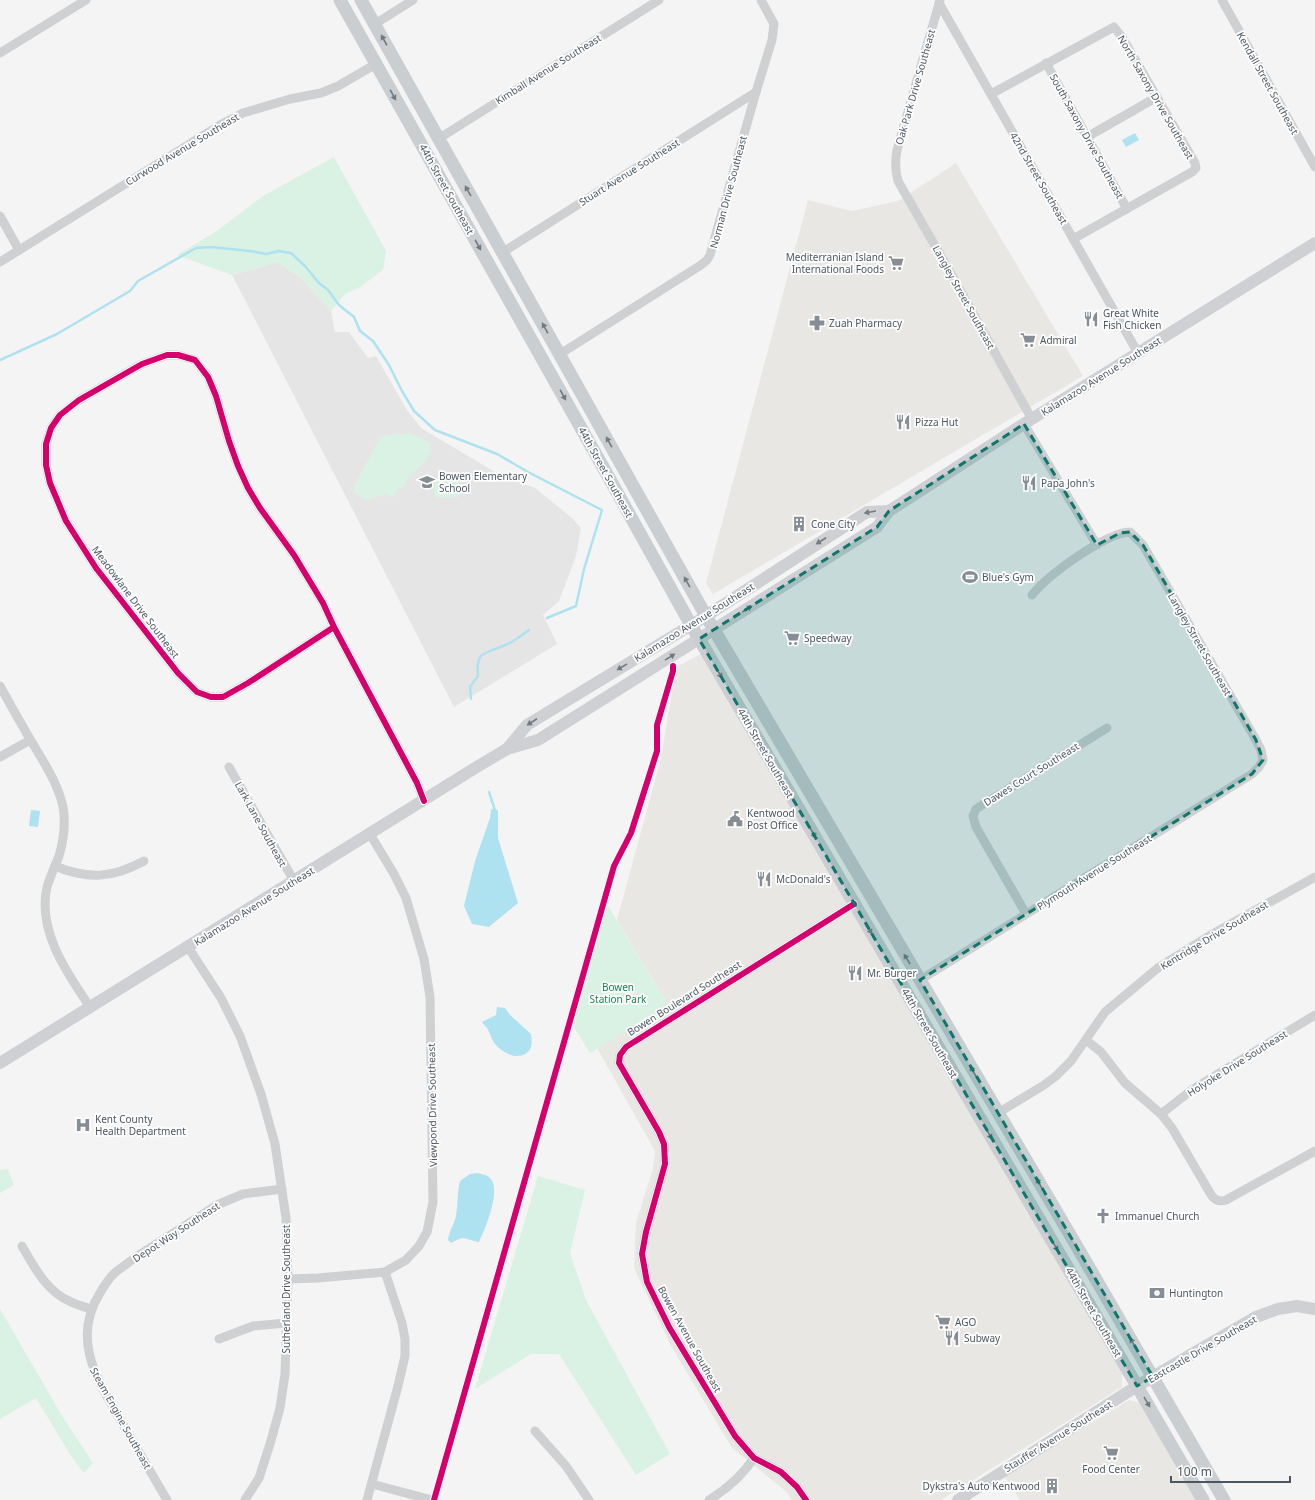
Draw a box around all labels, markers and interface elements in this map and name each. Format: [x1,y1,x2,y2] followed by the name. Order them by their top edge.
[892,27,938,146] street label: Oak Park Drive Southeast
[1234,29,1302,137] street label: Kendall Street Southeast
[492,30,604,107] street label: Kimball Avenue Southeast
[1115,33,1197,162] street label: North Saxony Drive Southeast
[381,34,387,46] one-way arrow
[1047,71,1127,201] street label: South Saxony Drive Southeast
[390,89,397,101] one-way arrow
[123,109,242,189] street label: Curwood Avenue Southeast
[1007,129,1071,227] street label: 42nd Street Southeast
[706,134,750,250] street label: Norman Drive Southeast
[576,135,682,209] street label: Stuart Avenue Southeast
[416,141,478,237] street label: 44th Street Southeast
[464,185,471,196] one-way arrow
[474,239,481,251] one-way arrow
[930,243,999,352] street label: Langley Street Southeast
[786,250,884,276] place label: Mediterranian Island International Foods
[887,254,905,272] supermarket icon: Mediterranian Island International Foods
[1103,306,1161,332] place label: Great White Fish Chicken
[1082,310,1100,328] restaurant icon: Great White Fish Chicken
[808,314,826,332] pharmacy icon: Zuah Pharmacy
[829,316,903,330] place label: Zuah Pharmacy
[542,322,549,334] one-way arrow
[1019,331,1037,349] supermarket icon: Admiral
[1038,333,1164,419] street label: Kalamazoo Avenue Southeast
[1040,333,1077,347] place label: Admiral
[559,389,566,400] one-way arrow
[894,413,912,431] restaurant icon: Pizza Hut
[915,415,959,429] place label: Pizza Hut
[575,424,637,520] street label: 44th Street Southeast
[605,436,612,448] one-way arrow
[439,469,528,495] place label: Bowen Elementary School
[418,473,436,491] school or university icon: Bowen Elementary School
[1020,474,1038,492] restaurant icon: Papa John's
[1041,476,1095,490] place label: Papa John's
[864,510,877,516] one-way arrow
[790,515,808,533] building icon: Cone City
[811,517,856,531] place label: Cone City
[815,538,827,545] one-way arrow
[89,543,183,661] street label: Meadowlane Drive Southeast
[961,568,979,586] sports icon: Blue's Gym
[982,570,1034,584] place label: Blue's Gym
[684,576,690,588] one-way arrow
[631,579,757,665] street label: Kalamazoo Avenue Southeast
[1165,590,1235,698] street label: Langley Street Southeast
[742,605,752,613] one-way arrow
[783,629,801,647] supermarket icon: Speedway
[804,631,853,645] place label: Speedway
[664,654,676,661] one-way arrow
[616,664,628,671] one-way arrow
[715,668,723,678] one-way arrow
[735,706,798,801] street label: 44th Street Southeast
[527,718,537,726] one-way arrow
[981,739,1082,809] street label: Dawes Court Southeast
[232,779,290,869] street label: Lark Lane Southeast
[747,806,798,832] place label: Kentwood Post Office
[726,810,744,828] public building icon: Kentwood Post Office
[810,827,817,839] one-way arrow
[1034,831,1154,913] street label: Plymouth Avenue Southeast
[191,863,317,949] street label: Kalamazoo Avenue Southeast
[755,870,773,888] restaurant icon: McDonald's
[776,872,831,886] place label: McDonald's
[1158,897,1271,973] street label: Kentridge Drive Southeast
[865,924,873,934] one-way arrow
[904,953,911,965] one-way arrow
[624,957,744,1039] street label: Bowen Boulevard Southeast
[846,964,864,982] restaurant icon: Mr. Burger
[867,966,917,980] place label: Mr. Burger
[590,980,647,1006] park label: Bowen Station Park
[899,986,962,1081] street label: 44th Street Southeast
[1184,1026,1290,1099] street label: Holyoke Drive Southeast
[424,1043,440,1167] street label: Viewpond Drive Southeast
[970,1065,977,1077] one-way arrow
[95,1112,186,1138] place label: Kent County Health Department
[74,1116,92,1134] hospital icon: Kent County Health Department
[986,1128,993,1140] one-way arrow
[1035,1177,1042,1189] one-way arrow
[130,1198,222,1265] street label: Depot Way Southeast
[1094,1207,1112,1225] church icon: Immanuel Church
[1115,1209,1199,1223] place label: Immanuel Church
[279,1224,293,1353] street label: Sutherland Drive Southeast
[1052,1240,1059,1252] one-way arrow
[1063,1265,1126,1360] street label: 44th Street Southeast
[655,1283,725,1395] street label: Bowen Avenue Southeast
[1148,1284,1166,1302] bank icon: Huntington
[1169,1286,1223,1300] place label: Huntington
[1145,1312,1259,1386] street label: Eastcastle Drive Southeast
[934,1313,952,1331] supermarket icon: AGO
[955,1315,976,1329] place label: AGO
[943,1329,961,1347] restaurant icon: Subway
[964,1331,1001,1345] place label: Subway
[1129,1337,1136,1349] one-way arrow
[87,1365,155,1472] street label: Steam Engine Southeast
[1143,1396,1150,1408] one-way arrow
[1001,1397,1115,1475] street label: Stauffer Avenue Southeast
[1102,1444,1120,1462] supermarket icon: Food Center
[1171,1458,1290,1484] scale bar
[1082,1462,1140,1476] place label: Food Center
[1177,1463,1212,1480] text: 100 m
[1043,1477,1061,1495] building icon: Dykstra's Auto Kentwood
[923,1479,1040,1493] place label: Dykstra's Auto Kentwood

